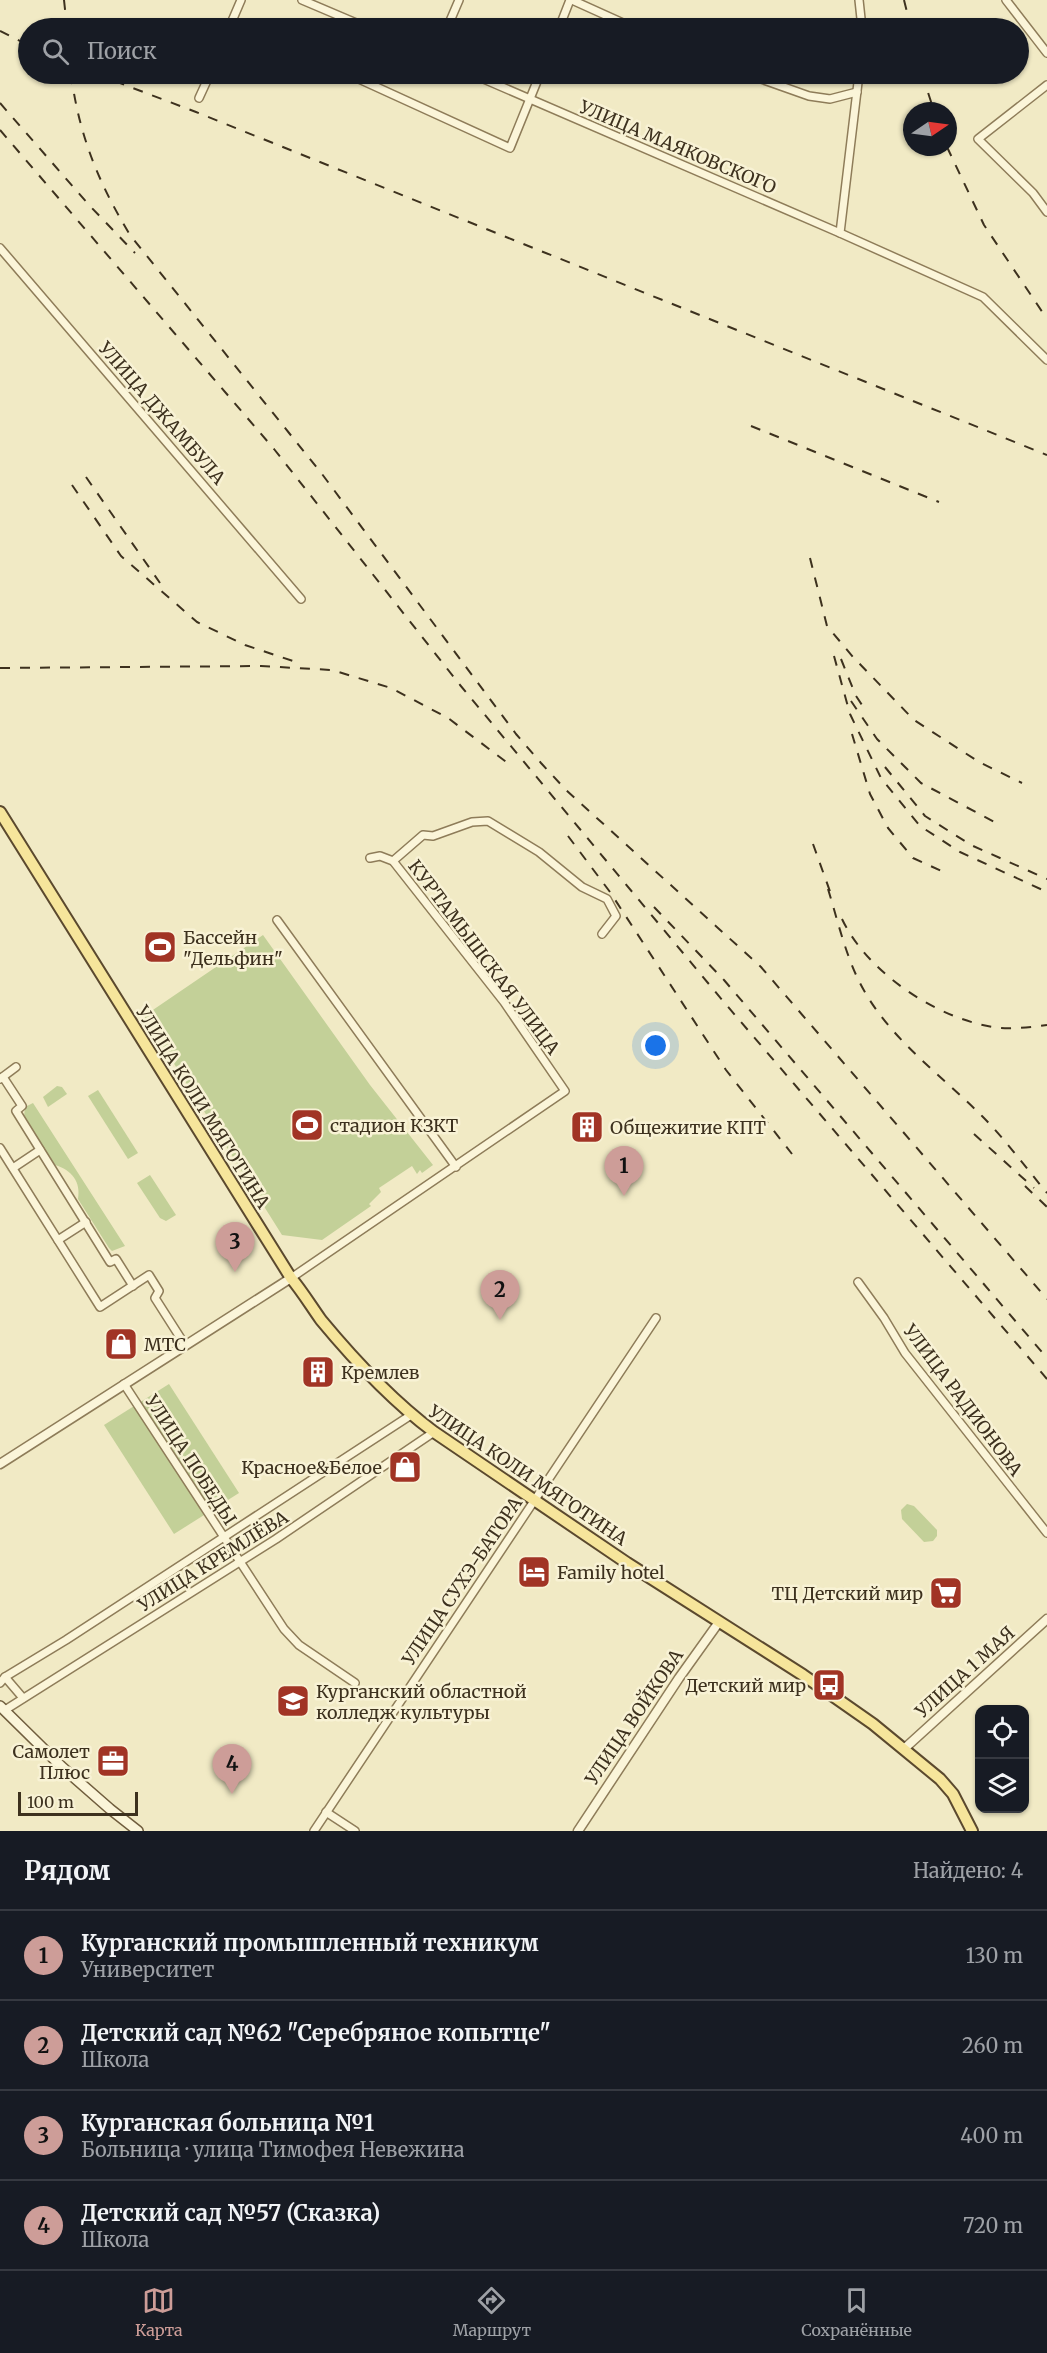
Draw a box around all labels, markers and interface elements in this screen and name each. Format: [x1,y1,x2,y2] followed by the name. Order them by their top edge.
[18,18,1029,84] search box
[39,35,72,68] icon: search
[87,37,157,65] text: Поиск
[575,95,780,199] street label: УЛИЦА МАЯКОВСКОГО
[903,102,957,156] north arrow
[93,336,230,489] street label: УЛИЦА ДЖАМБУЛА
[403,855,565,1059] street label: КУРТАМЫШСКАЯ УЛИЦА
[183,926,283,970] place label: Бассейн "Дельфин"
[142,929,178,965] sports icon: Бассейн "Дельфин"
[130,1000,275,1213] street label: УЛИЦА КОЛИ МЯГОТИНА
[641,1031,670,1060] your location
[289,1107,325,1143] sports icon: стадион КЗКТ
[569,1109,605,1145] building icon: Общежитие КПТ
[330,1114,459,1137] place label: стадион КЗКТ
[610,1116,766,1139] place label: Общежитие КПТ
[604,1146,644,1196] pin: 1
[216,1222,254,1272] pin: 3
[480,1270,520,1320] pin: 2
[898,1319,1028,1481] street label: УЛИЦА РАДИОНОВА
[103,1326,139,1362] shop icon: МТС
[144,1333,186,1356] place label: МТС
[300,1354,336,1390] building icon: Кремлев
[341,1361,420,1384] place label: Кремлев
[140,1390,242,1529] street label: УЛИЦА ПОБЕДЫ
[423,1399,632,1550] street label: УЛИЦА КОЛИ МЯГОТИНА
[387,1449,423,1485] shop icon: Красное&Белое
[241,1456,382,1479] place label: Красное&Белое
[397,1492,527,1670] street label: УЛИЦА СУХЭ-БАТОРА
[133,1505,293,1617] street label: УЛИЦА КРЕМЛЁВА
[516,1554,552,1590] hotel icon: Family hotel
[557,1561,665,1584] place label: Family hotel
[928,1575,964,1611] supermarket icon: ТЦ Детский мир
[772,1582,923,1605] place label: ТЦ Детский мир
[910,1621,1020,1723] street label: УЛИЦА 1 МАЯ
[580,1645,688,1790] street label: УЛИЦА ВОЙКОВА
[811,1667,847,1703] bus stop icon: Детский мир
[685,1674,806,1697] place label: Детский мир
[316,1680,527,1724] place label: Курганский областной колледж культуры
[275,1683,311,1719] school or university icon: Курганский областной колледж культуры
[975,1705,1029,1813] map controls
[975,1705,1029,1759] button: locate
[13,1740,90,1784] place label: Самолет Плюс
[95,1743,131,1779] office icon: Самолет Плюс
[212,1744,252,1794] pin: 4
[975,1759,1029,1813] button: layers
[18,1789,138,1816] scale bar
[27,1792,74,1812] text: 100 m
[24,1854,110,1887] text: Рядом
[913,1858,1023,1883] text: Найдено: 4
[81,1929,539,1957] text: Курганский промышленный техникум
[39,1943,48,1968] text: 1
[966,1943,1023,1968] text: 130 m
[81,1957,214,1982] text: Университет
[81,2019,551,2047] text: Детский сад №62 "Серебряное копытце"
[38,2033,49,2058] text: 2
[962,2033,1023,2058] text: 260 m
[81,2047,149,2072] text: Школа
[81,2109,374,2137] text: Курганская больница №1
[38,2123,49,2148] text: 3
[960,2123,1023,2148] text: 400 m
[81,2137,464,2162] text: Больница · улица Тимофея Невежина
[81,2199,380,2227] text: Детский сад №57 (Сказка)
[37,2213,50,2238] text: 4
[963,2213,1023,2238] text: 720 m
[81,2227,149,2252] text: Школа
[135,2284,183,2340] tab: Карта
[453,2284,531,2340] tab: Маршрут
[801,2284,912,2340] tab: Сохранённые

